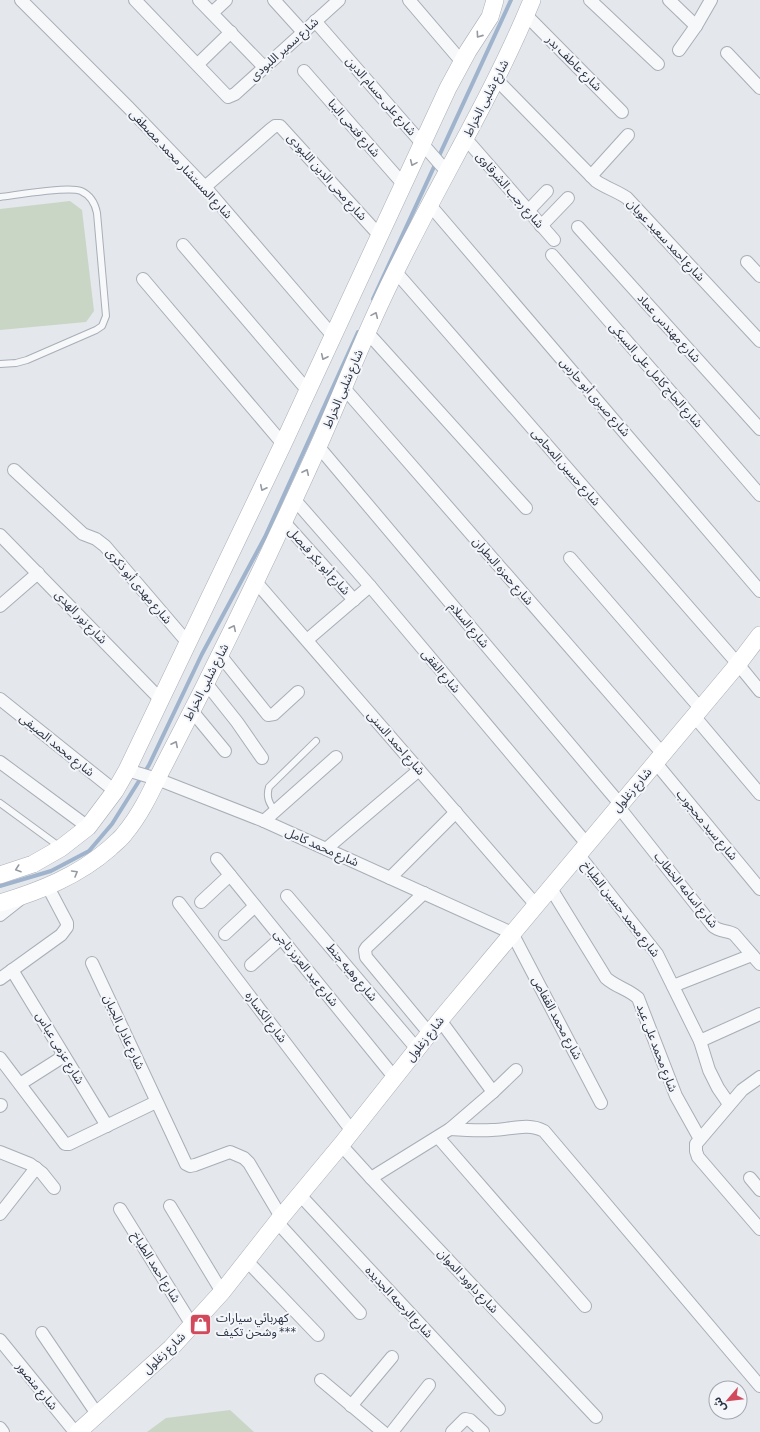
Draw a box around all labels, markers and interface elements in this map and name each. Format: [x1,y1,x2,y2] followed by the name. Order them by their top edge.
[246,14,323,85] street label: شارع سمير اللبودى
[476,31,484,38] one-way arrow
[541,31,605,95] street label: شارع عاطف بدر
[341,53,420,140] street label: شارع على حسام الدين
[460,57,513,140] street label: شارع شلبى الخراط
[324,96,384,161] street label: شارع فتحى البنا
[125,106,236,223] street label: شارع المستشار محمد مصطفى
[283,130,370,225] street label: شارع محى الدين اللبودى
[472,149,548,232] street label: شارع رجب الشرقاوى
[410,158,418,166] one-way arrow
[623,195,708,285] street label: شارع احمد سعيد عويان
[633,290,704,367] street label: شارع مهندس عماد
[370,311,378,319] one-way arrow
[605,319,706,432] street label: شارع الحاج كامل على السبكى
[319,347,368,431] street label: شارع شلبى الخراط
[321,353,329,361] one-way arrow
[555,354,634,441] street label: شارع صبرى أبو حارس
[527,425,604,510] street label: شارع حسين المحامى
[301,469,309,477] one-way arrow
[260,483,268,491] one-way arrow
[284,524,354,599] street label: شارع أبو بكر فيصل
[468,534,537,609] street label: شارع حمزه البطران
[102,545,175,628] street label: شارع مهدى أبو ذكرى
[51,587,111,648] street label: شارع نور الهدى
[444,599,493,652] street label: شارع السلام
[228,625,236,632] one-way arrow
[180,641,233,724] street label: شارع شلبى الخراط
[417,646,464,697] street label: شارع الفقى
[363,707,428,779] street label: شارع احمد السنى
[16,710,98,781] street label: شارع محمد الصيفى
[170,741,178,749] one-way arrow
[609,764,656,816] street label: شارع زغلول
[672,786,741,864] street label: شارع سيد محجوب
[282,824,361,871] street label: شارع محمد كامل
[650,849,722,932] street label: شارع اسامه الخطاب
[578,858,664,961] street label: شارع محمد حسين الطباخ
[15,864,22,872] one-way arrow
[71,871,78,878] one-way arrow
[269,926,342,1010] street label: شارع عبد العزيز ناجى
[322,940,381,1005] street label: شارع وهبه جنط
[527,974,586,1063] street label: شارع محمد القفاص
[241,988,291,1046] street label: شارع الكساره
[99,992,148,1073] street label: شارع عادل الجبان
[632,1002,681,1095] street label: شارع محمد على عيد
[31,1009,88,1088] street label: شارع عزمى عباس
[402,1013,449,1066] street label: شارع زغلول
[127,1228,184,1306] street label: شارع احمد الطباخ
[433,1245,502,1317] street label: شارع داوود الموان
[361,1263,437,1342] street label: شارع الرحمه الجديده
[216,1310,296,1339] place label: كهربائي سيارات وشحن تكيف ***
[188,1312,214,1338] shop icon: كهربائي سيارات وشحن تكيف ***
[139,1329,189,1378] street label: شارع زغلول
[11,1358,61,1414] street label: شارع منصور
[708,1380,748,1420] north arrow
[709,1395,729,1415] text: ش

